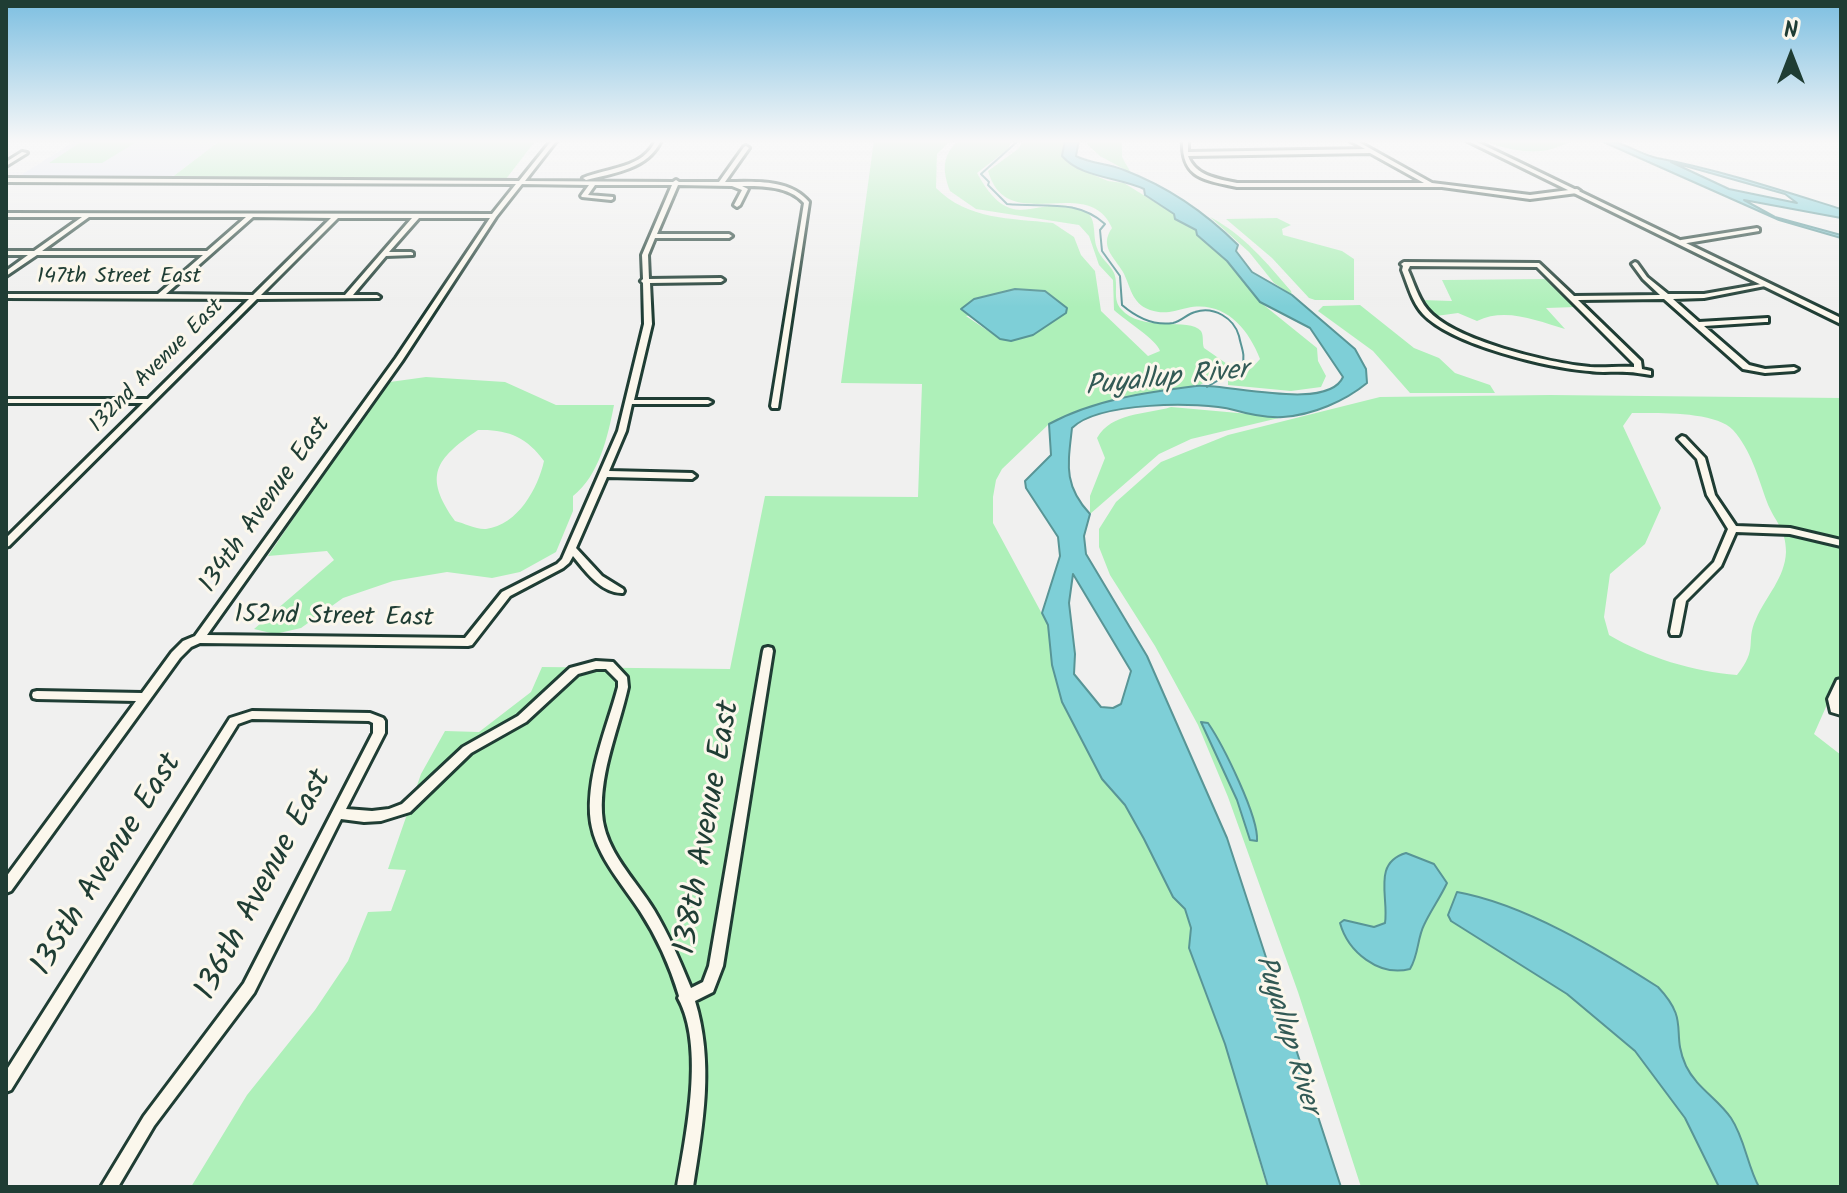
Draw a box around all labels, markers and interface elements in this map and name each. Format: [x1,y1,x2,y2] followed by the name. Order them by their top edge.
[1784,14,1798,49] text: N
[1751,16,1831,96] north arrow
[37,265,201,291] street label: 147th Street East
[86,295,230,439] street label: 132nd Avenue East
[1084,356,1250,406] water label: Puyallup River
[195,412,339,600] street label: 134th Avenue East
[234,602,434,636] street label: 152nd Street East
[669,698,751,958] street label: 138th Avenue East
[25,748,193,984] street label: 135th Avenue East
[189,764,343,1008] street label: 136th Avenue East
[1245,952,1325,1118] water label: Puyallup River

